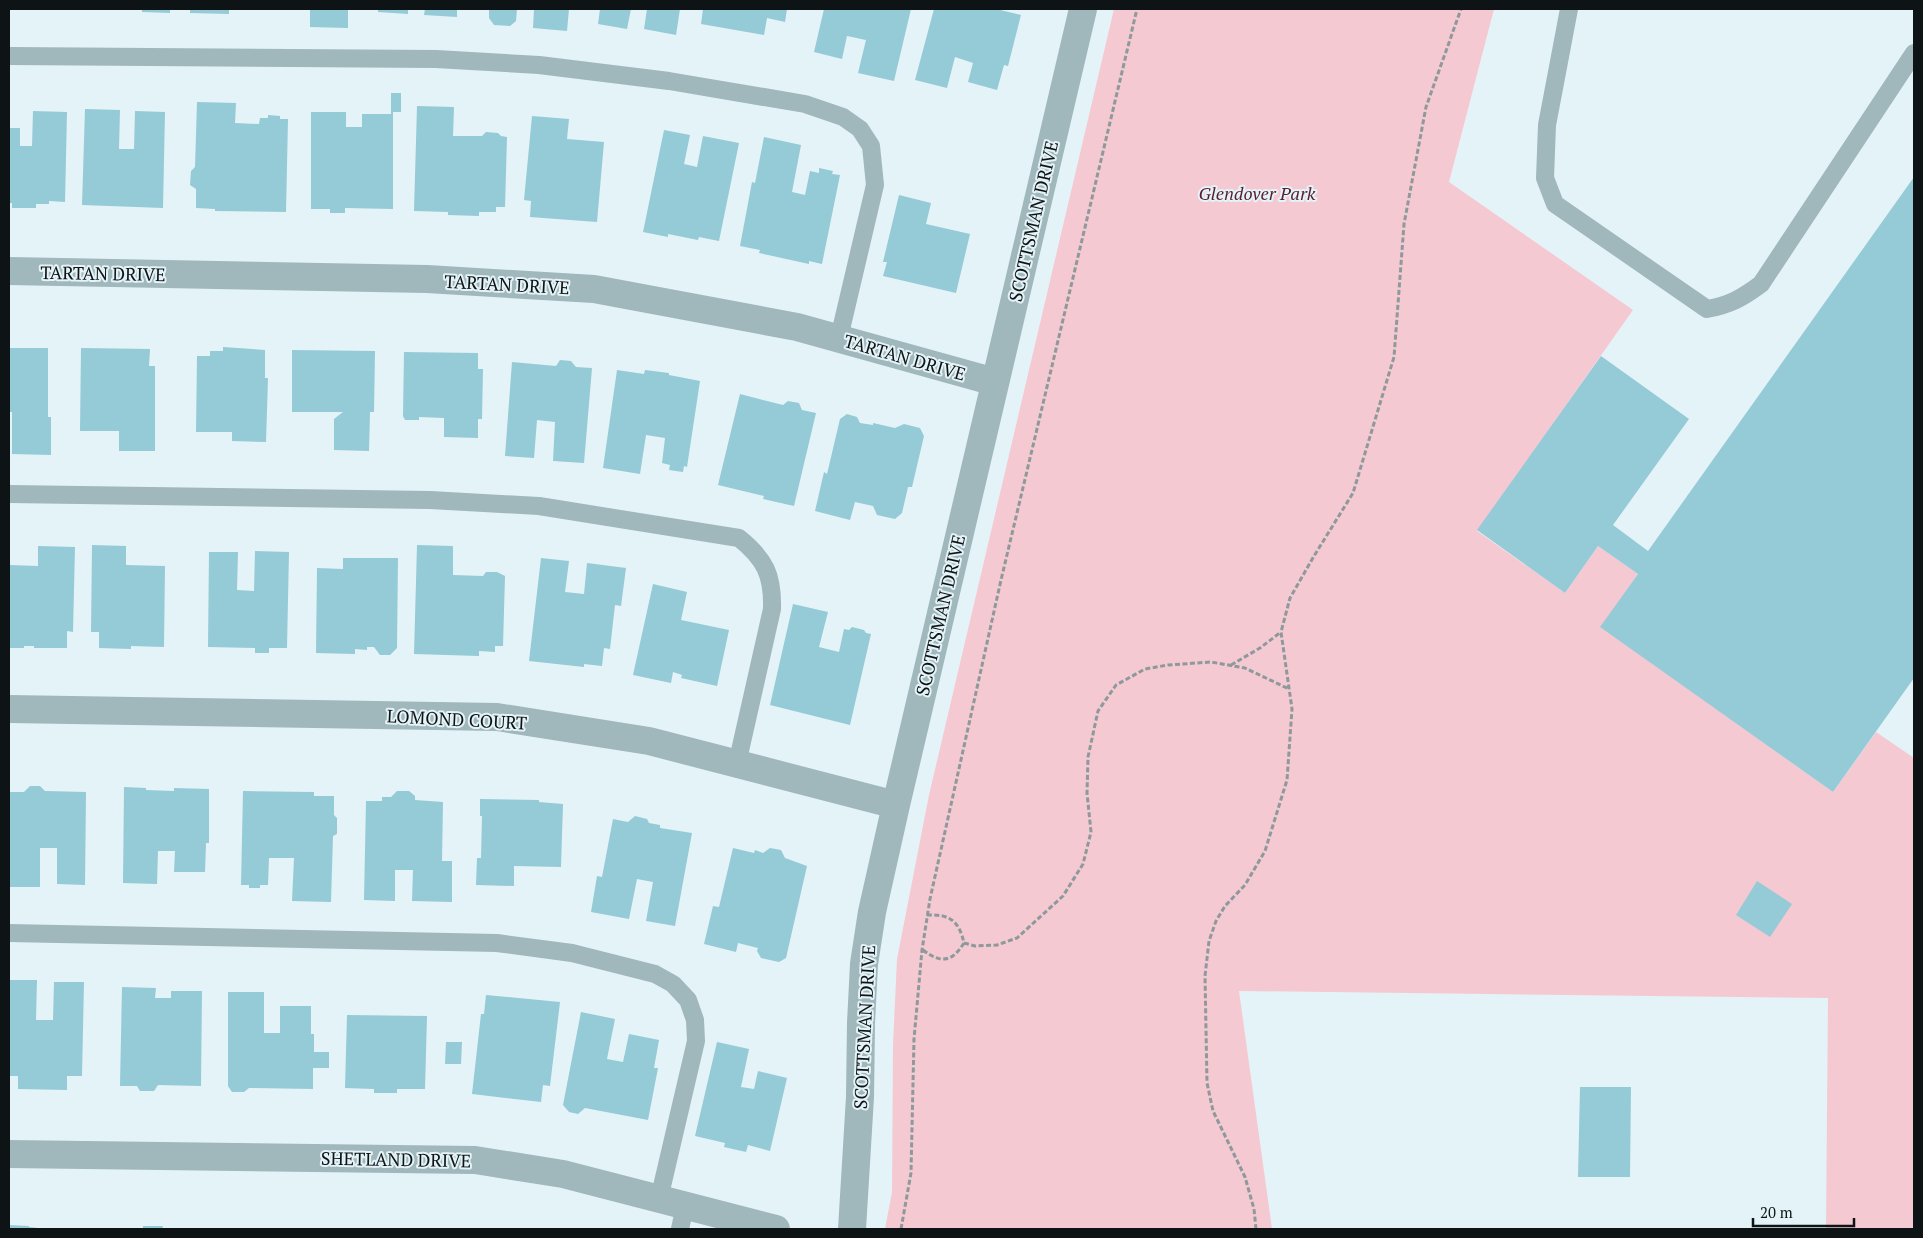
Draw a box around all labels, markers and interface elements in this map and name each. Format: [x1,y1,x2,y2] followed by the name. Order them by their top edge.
[1003,138,1063,304] street label: SCOTTSMAN DRIVE
[1199,181,1316,205] park label: Glendover Park
[40,260,166,286] street label: TARTAN DRIVE
[444,269,570,299] street label: TARTAN DRIVE
[841,328,969,386] street label: TARTAN DRIVE
[910,532,970,698] street label: SCOTTSMAN DRIVE
[386,703,528,735] street label: LOMOND COURT
[848,944,880,1110] street label: SCOTTSMAN DRIVE
[321,1146,471,1172] street label: SHETLAND DRIVE
[1753,1196,1854,1228] scale bar
[1760,1202,1793,1222] text: 20 m

